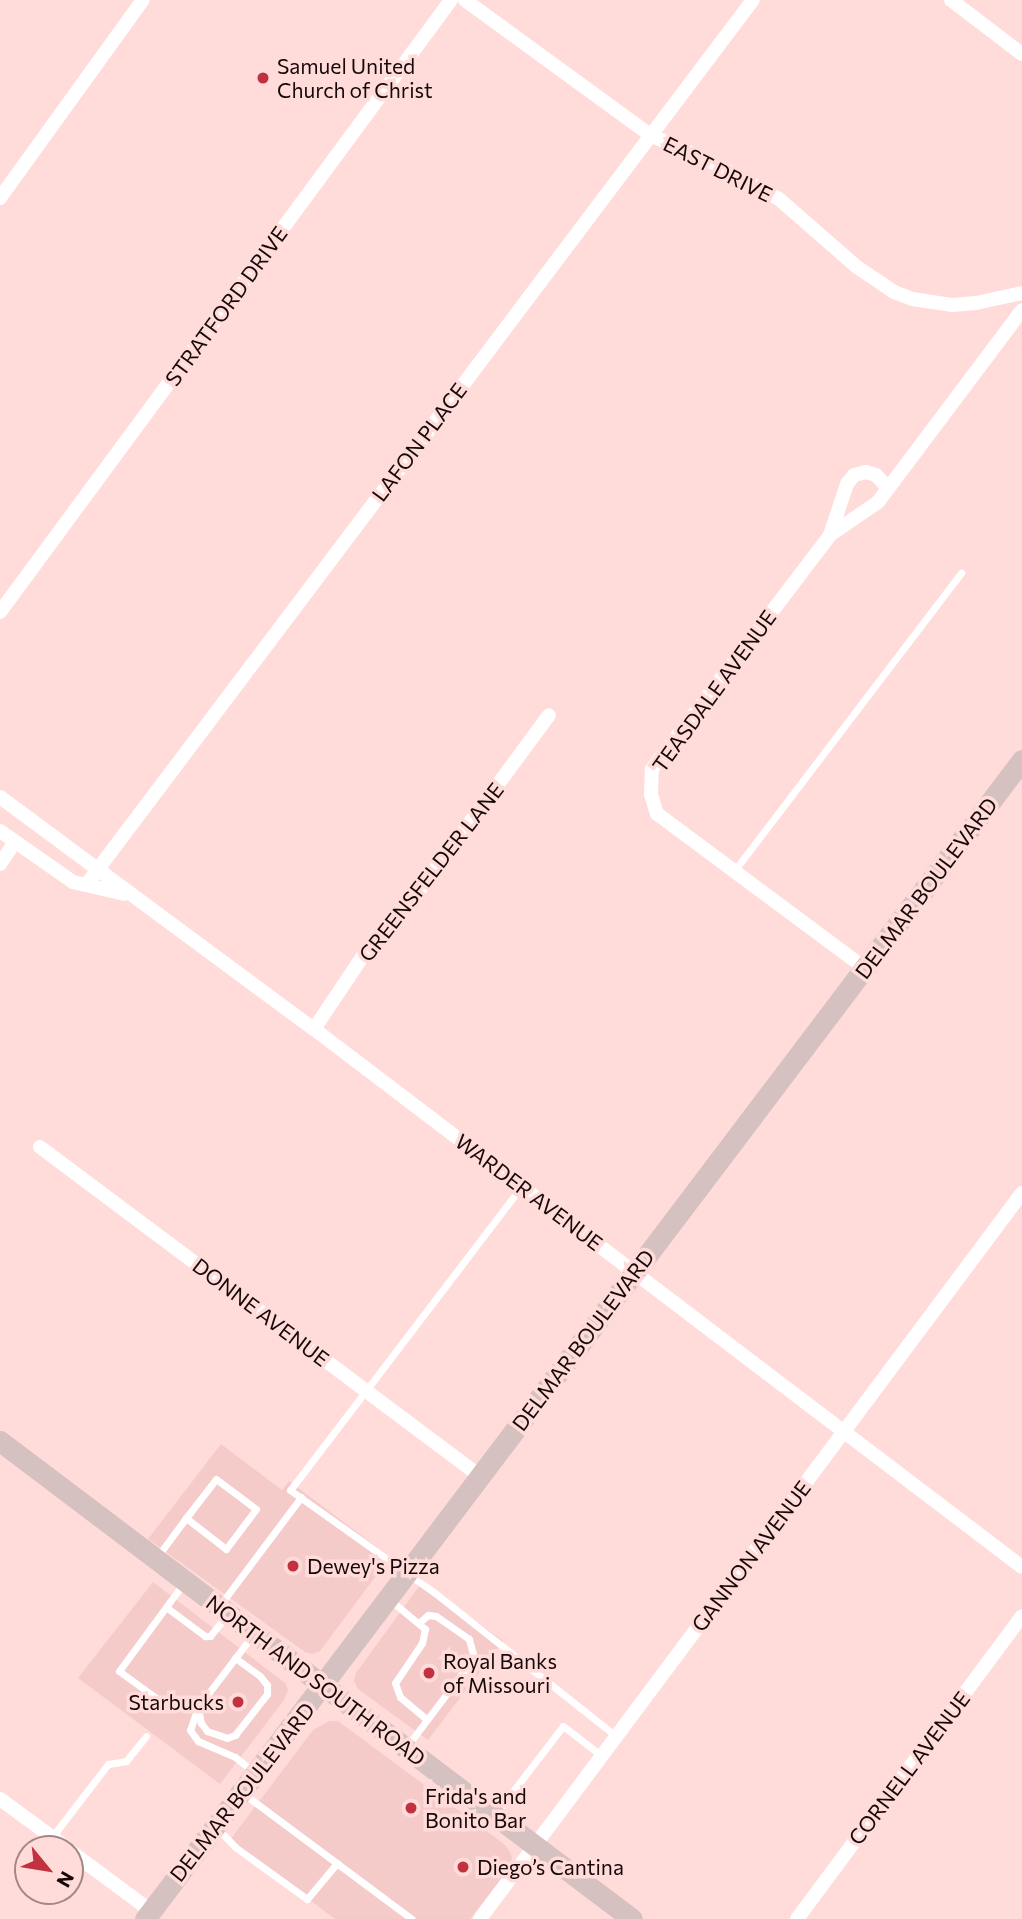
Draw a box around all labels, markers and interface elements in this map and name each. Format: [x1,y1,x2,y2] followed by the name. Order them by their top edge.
[277,53,433,103] place label: Samuel United Church of Christ
[255,70,271,86] marker: Samuel United Church of Christ
[659,131,777,207] street label: EAST DRIVE
[160,221,292,391] street label: STRATFORD DRIVE
[366,378,472,506] street label: LAFON PLACE
[647,605,781,777] street label: TEASDALE AVENUE
[353,778,509,966] street label: GREENSFELDER LANE
[850,793,1002,983] street label: DELMAR BOULEVARD
[450,1128,608,1256] street label: WARDER AVENUE
[507,1245,659,1435] street label: DELMAR BOULEVARD
[188,1253,334,1371] street label: DONNE AVENUE
[686,1476,816,1636] street label: GANNON AVENUE
[307,1553,440,1579] place label: Dewey's Pizza
[285,1558,301,1574] marker: Dewey's Pizza
[201,1589,431,1771] street label: NORTH AND SOUTH ROAD
[443,1648,557,1698] place label: Royal Banks of Missouri
[421,1665,437,1681] marker: Royal Banks of Missouri
[843,1686,975,1850] street label: CORNELL AVENUE
[128,1689,224,1715] place label: Starbucks
[230,1694,246,1710] marker: Starbucks
[164,1698,320,1886] street label: DELMAR BOULEVARD
[425,1783,527,1833] place label: Frida's and Bonito Bar
[403,1800,419,1816] marker: Frida's and Bonito Bar
[14,1835,84,1905] north arrow
[477,1854,624,1880] place label: Diego’s Cantina
[455,1859,471,1875] marker: Diego’s Cantina
[52,1868,79,1892] text: N

